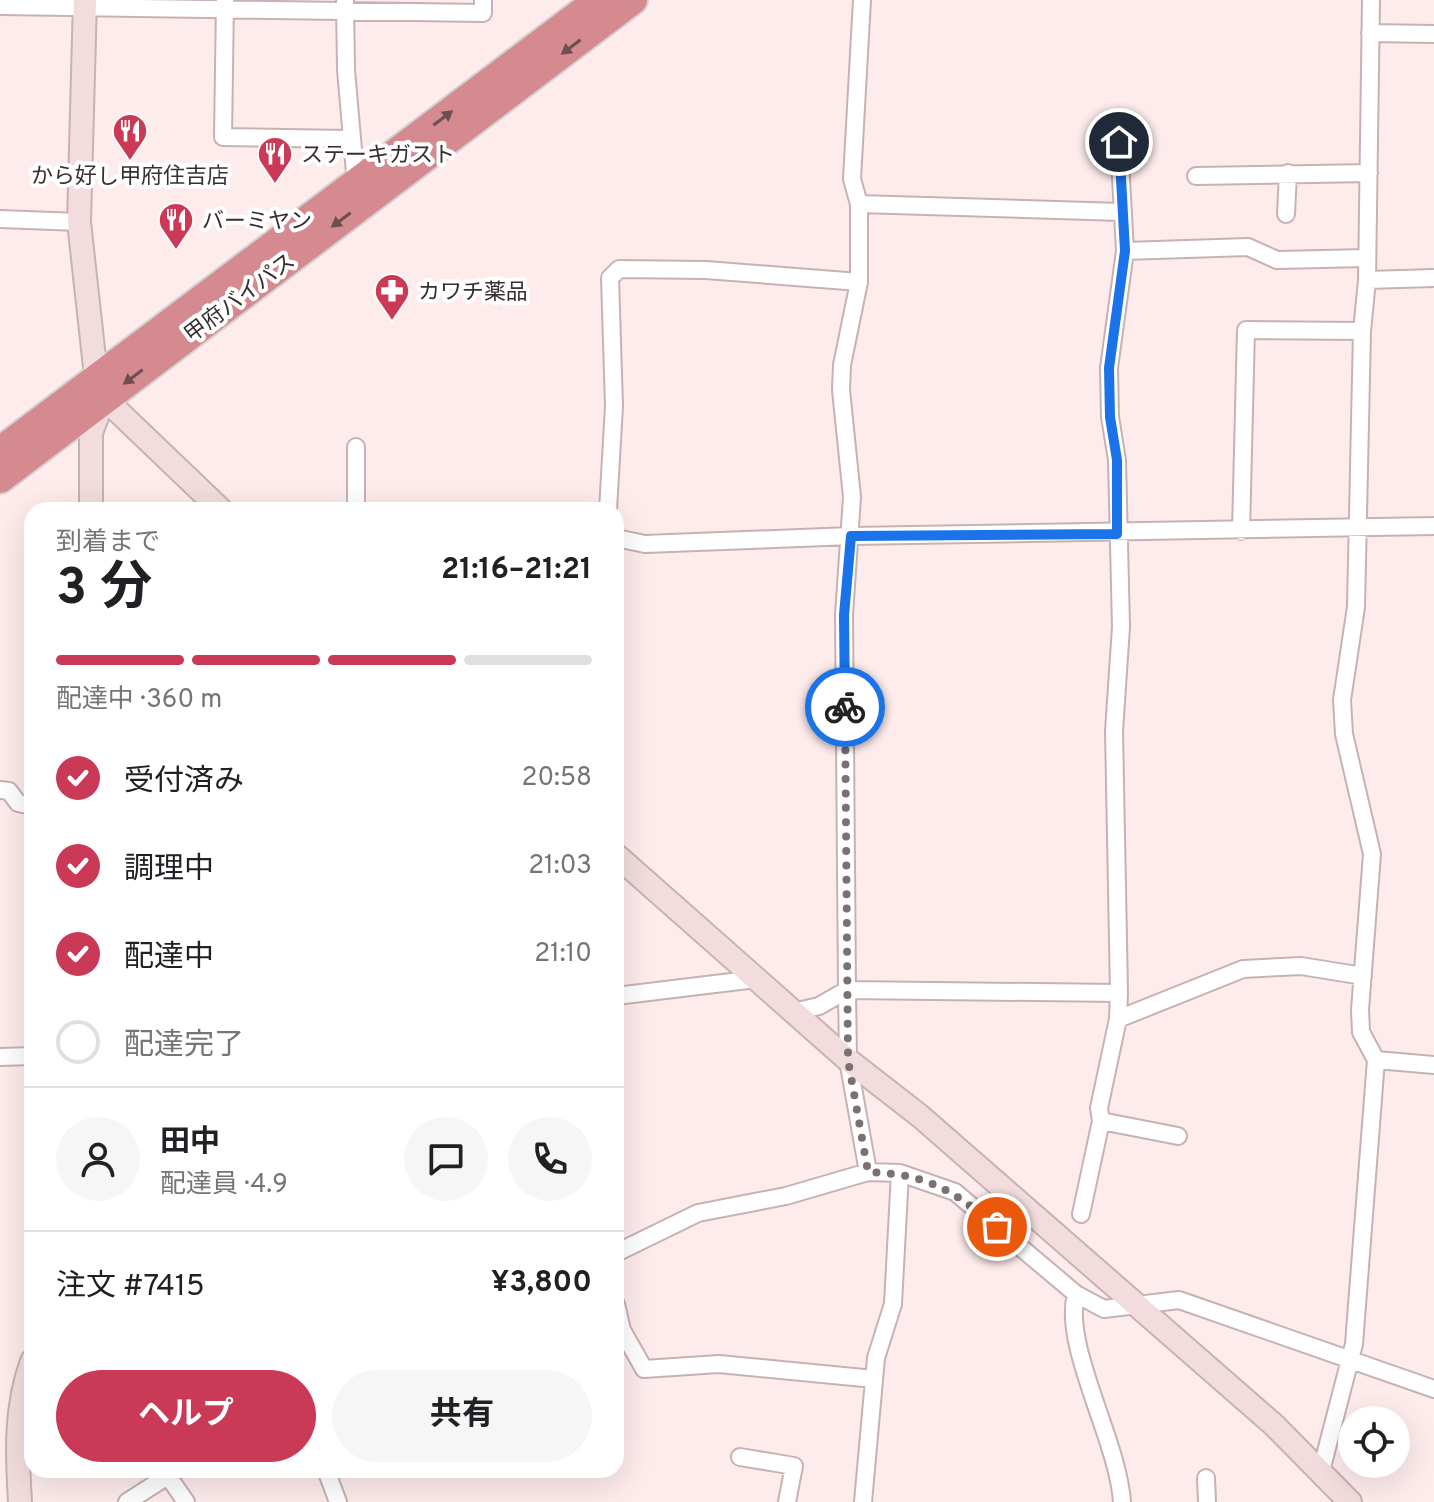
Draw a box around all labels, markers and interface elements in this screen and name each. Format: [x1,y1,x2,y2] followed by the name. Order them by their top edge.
[560,39,582,55] one-way arrow
[1085,108,1153,176] pin
[433,110,453,126] one-way arrow
[111,112,149,162] restaurant icon: から好し甲府住吉店
[1097,120,1141,164] icon: home
[256,135,294,185] restaurant icon: ステーキガスト
[301,143,455,170] place label: ステーキガスト
[31,164,229,191] place label: から好し甲府住吉店
[157,201,195,251] restaurant icon: バーミヤン
[202,209,312,236] place label: バーミヤン
[331,212,351,228] one-way arrow
[180,249,301,349] street label: 甲府バイパス
[373,272,411,322] pharmacy icon: カワチ薬品
[418,280,528,307] place label: カワチ薬品
[123,368,143,384] one-way arrow
[56,527,160,560] text: 到着まで
[441,552,592,589] text: 21:16–21:21
[56,557,152,623] text: 3 分
[805,667,885,747] courier
[56,684,222,717] text: 配達中 · 360 m
[823,685,867,729] icon: bike
[56,756,100,800] icon: check
[522,762,592,795] text: 20:58
[124,764,244,801] text: 受付済み
[56,844,100,888] icon: check
[528,850,592,883] text: 21:03
[124,852,214,889] text: 調理中
[56,932,100,976] icon: check
[534,938,592,971] text: 21:10
[124,940,214,977] text: 配達中
[124,1028,244,1065] text: 配達完了
[56,1117,140,1201] button: person
[404,1117,488,1201] button: chat
[508,1117,592,1201] button: phone
[160,1125,220,1162] text: 田中
[160,1169,288,1202] text: 配達員 · 4.9
[963,1193,1031,1261] pin
[975,1205,1019,1249] icon: bag
[491,1265,592,1302] text: ¥3,800
[56,1269,205,1306] text: 注文 #7415
[56,1370,316,1462] button: ヘルプ
[332,1370,592,1462] button: 共有
[1338,1406,1410,1478] map controls
[1338,1406,1410,1478] button: locate

